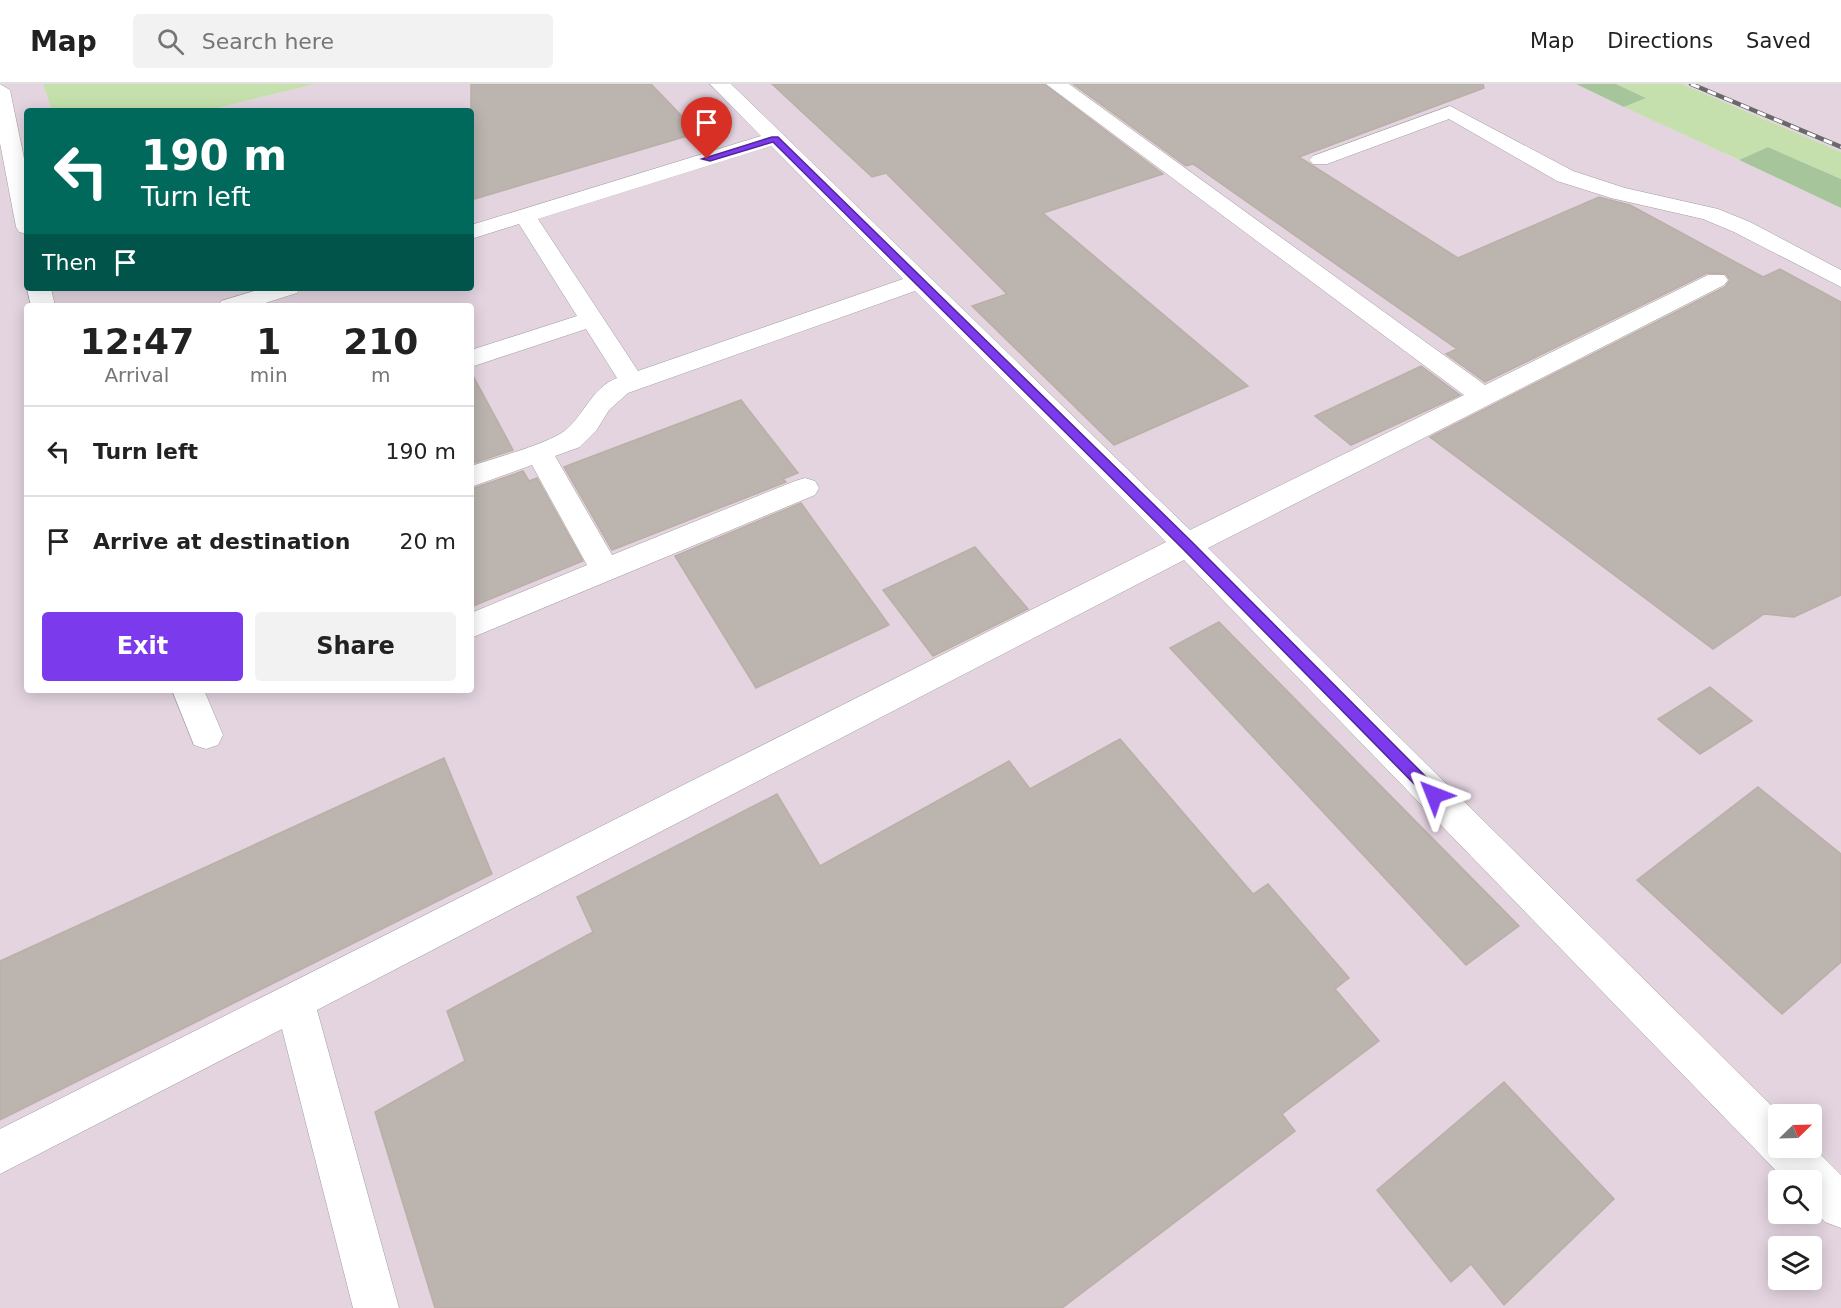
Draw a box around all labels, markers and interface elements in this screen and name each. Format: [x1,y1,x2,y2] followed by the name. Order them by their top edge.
[133,14,553,68] search box
[30,25,97,58] text: Map
[154,25,187,58] icon: search
[202,29,334,54] text: Search here
[1530,29,1574,53] text: Map
[1607,29,1713,53] text: Directions
[1746,29,1811,53] text: Saved
[681,97,732,159] pin
[690,106,723,139] icon: arrive
[141,131,287,180] text: 190 m
[42,132,120,210] icon: left
[141,181,251,212] text: Turn left
[109,246,142,279] icon: arrive
[42,250,97,275] text: Then
[80,321,194,362] text: 12:47
[256,321,281,362] text: 1
[343,321,418,362] text: 210
[104,363,169,387] text: Arrival
[250,363,288,387] text: min
[371,363,391,387] text: m
[42,435,75,468] icon: left
[93,439,198,464] text: Turn left
[386,439,456,464] text: 190 m
[42,525,75,558] icon: arrive
[93,529,350,554] text: Arrive at destination
[400,529,456,554] text: 20 m
[42,612,243,681] button: Exit
[255,612,456,681] button: Share
[1402,763,1466,827] position arrow
[1768,1104,1822,1158] north arrow
[1768,1104,1822,1290] map controls
[1768,1170,1822,1224] button: search
[1768,1236,1822,1290] button: layers

